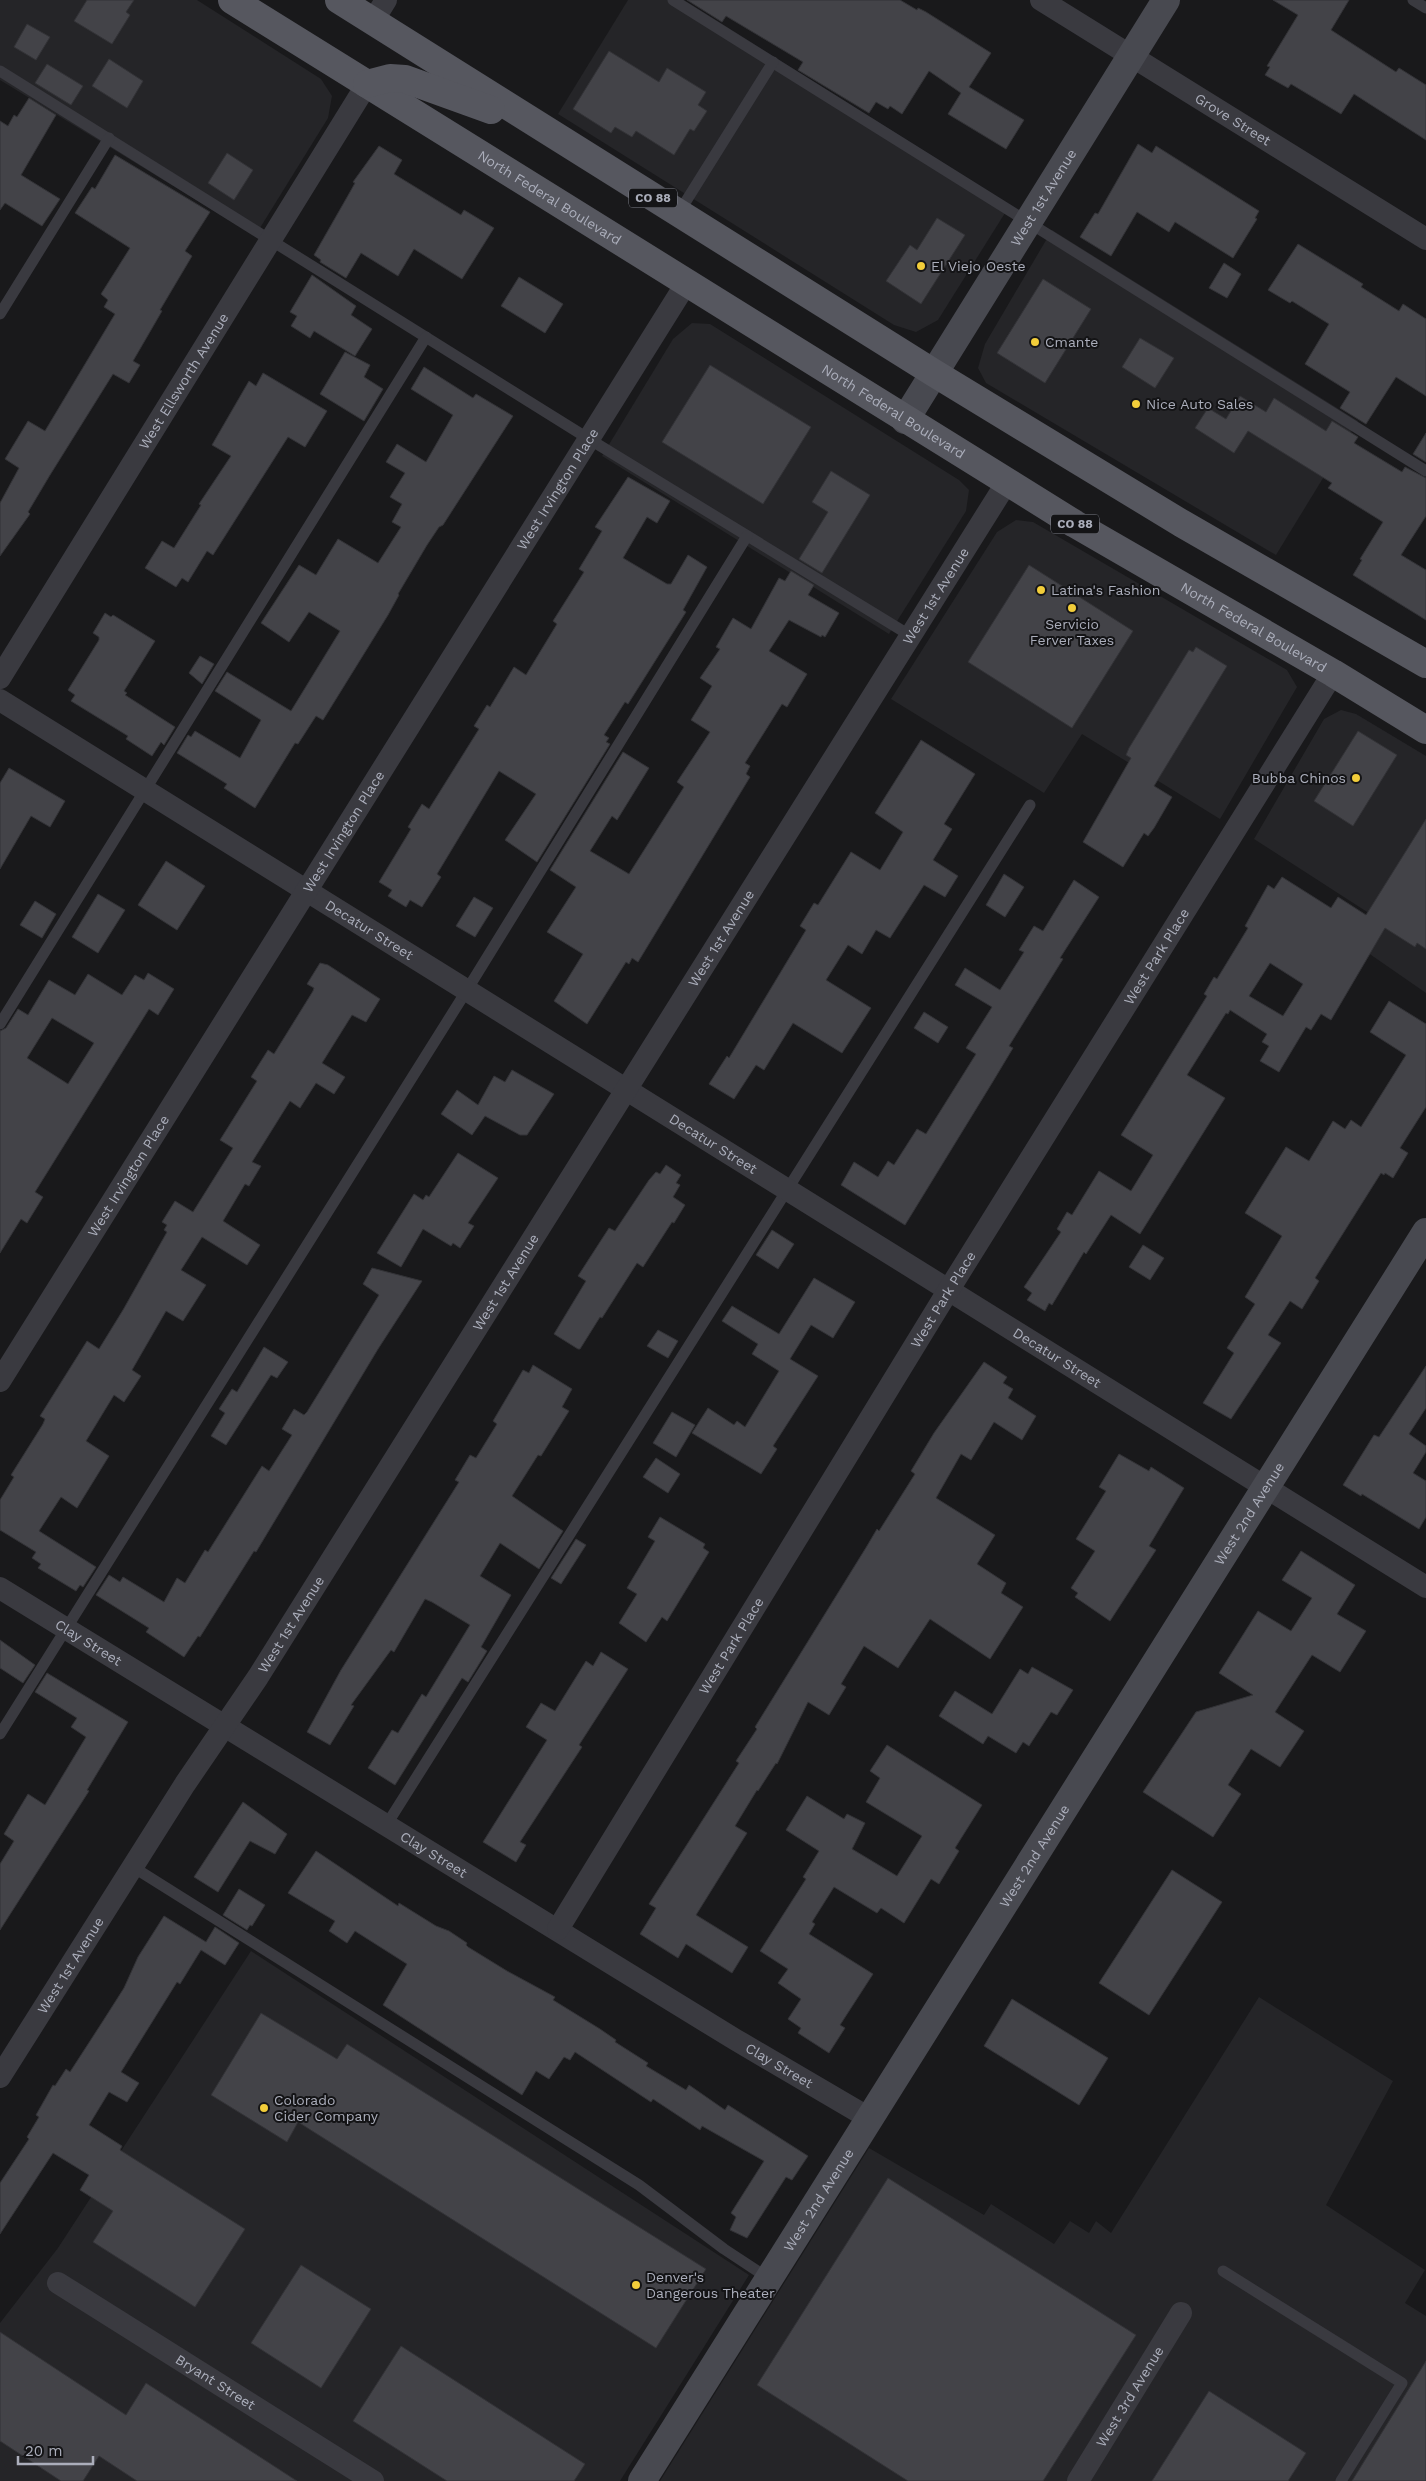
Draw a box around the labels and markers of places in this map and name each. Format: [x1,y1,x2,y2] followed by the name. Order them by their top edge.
[931,258,1026,274] place label: El Viejo Oeste
[915,260,927,272] marker: El Viejo Oeste
[1045,334,1098,350] place label: Cmante
[1029,336,1041,348] marker: Cmante
[1146,396,1253,412] place label: Nice Auto Sales
[1130,398,1142,410] marker: Nice Auto Sales
[1051,582,1160,598] place label: Latina's Fashion
[1035,584,1047,596] marker: Latina's Fashion
[1066,602,1078,614] marker: Servicio Ferver Taxes
[1030,616,1114,648] place label: Servicio Ferver Taxes
[1252,770,1346,786] place label: Bubba Chinos
[1350,772,1362,784] marker: Bubba Chinos
[274,2092,379,2124] place label: Colorado Cider Company
[258,2102,270,2114] marker: Colorado Cider Company
[646,2269,775,2301] place label: Denver's Dangerous Theater
[630,2279,642,2291] marker: Denver's Dangerous Theater

